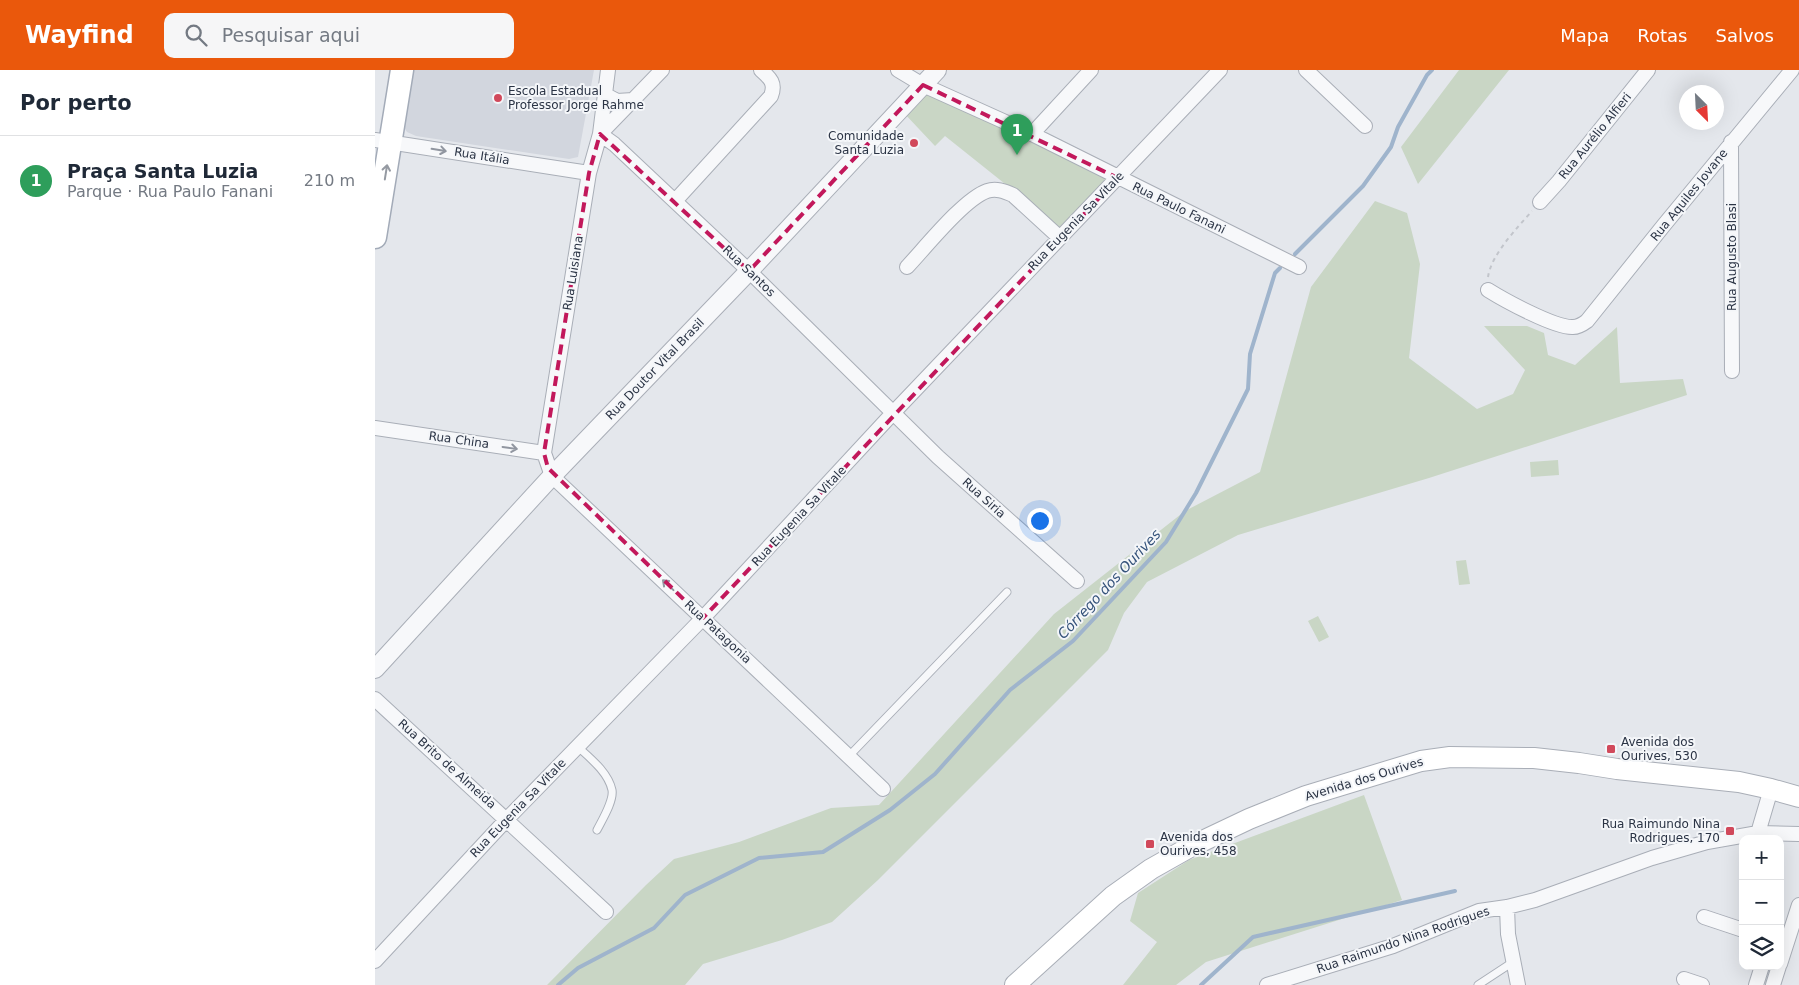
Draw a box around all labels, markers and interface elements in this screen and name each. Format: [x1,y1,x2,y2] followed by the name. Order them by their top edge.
[164,13,514,58] search box
[25,21,134,49] text: Wayfind
[182,21,210,49] icon: search
[222,24,360,46] text: Pesquisar aqui
[1560,25,1609,46] text: Mapa
[1637,25,1688,46] text: Rotas
[1716,25,1774,46] text: Salvos
[508,84,644,112] place label: Escola Estadual Professor Jorge Rahme
[1679,85,1724,130] north arrow
[1556,90,1634,182] street label: Rua Aurélio Alfieri
[20,91,132,115] text: Por perto
[492,92,504,104] marker: Escola Estadual Professor Jorge Rahme
[1001,114,1033,155] pin: 1
[828,129,904,157] place label: Comunidade Santa Luzia
[908,137,920,149] marker: Comunidade Santa Luzia
[430,145,446,155] one-way arrow
[453,145,511,167] street label: Rua Itália
[1648,146,1730,244] street label: Rua Aquiles Jovane
[67,160,258,182] text: Praça Santa Luzia
[381,165,391,181] one-way arrow
[1025,169,1127,273] street label: Rua Eugenia Sa Vitale
[30,171,42,190] text: 1
[304,171,355,190] text: 210 m
[1130,179,1228,237] street label: Rua Paulo Fanani
[67,182,273,201] text: Parque · Rua Paulo Fanani
[1725,203,1739,311] street label: Rua Augusto Blasi
[560,234,586,312] street label: Rua Luisiana
[720,243,778,299] street label: Rua Santos
[603,315,707,423] street label: Rua Doutor Vital Brasil
[428,429,490,451] street label: Rua China
[501,443,517,453] one-way arrow
[749,463,849,569] street label: Rua Eugenia Sa Vitale
[960,475,1008,521] street label: Rua Siria
[1027,508,1053,534] your location
[1054,526,1164,642] water label: Córrego dos Ourives
[661,579,674,591] one-way arrow
[682,598,754,666] street label: Rua Patagonia
[395,716,499,812] street label: Rua Brito de Almeida
[1621,735,1698,763] place label: Avenida dos Ourives, 530
[1605,743,1617,755] marker: Avenida dos Ourives, 530
[1303,754,1425,804] street label: Avenida dos Ourives
[467,756,569,860] street label: Rua Eugenia Sa Vitale
[1602,817,1720,845] place label: Rua Raimundo Nina Rodrigues, 170
[1724,825,1736,837] marker: Rua Raimundo Nina Rodrigues, 170
[1160,830,1237,858] place label: Avenida dos Ourives, 458
[1739,835,1784,970] map controls
[1739,835,1784,880] button: +
[1144,838,1156,850] marker: Avenida dos Ourives, 458
[1739,880,1784,925] button: −
[1315,904,1491,976] street label: Rua Raimundo Nina Rodrigues
[1739,925,1784,970] button: layers

